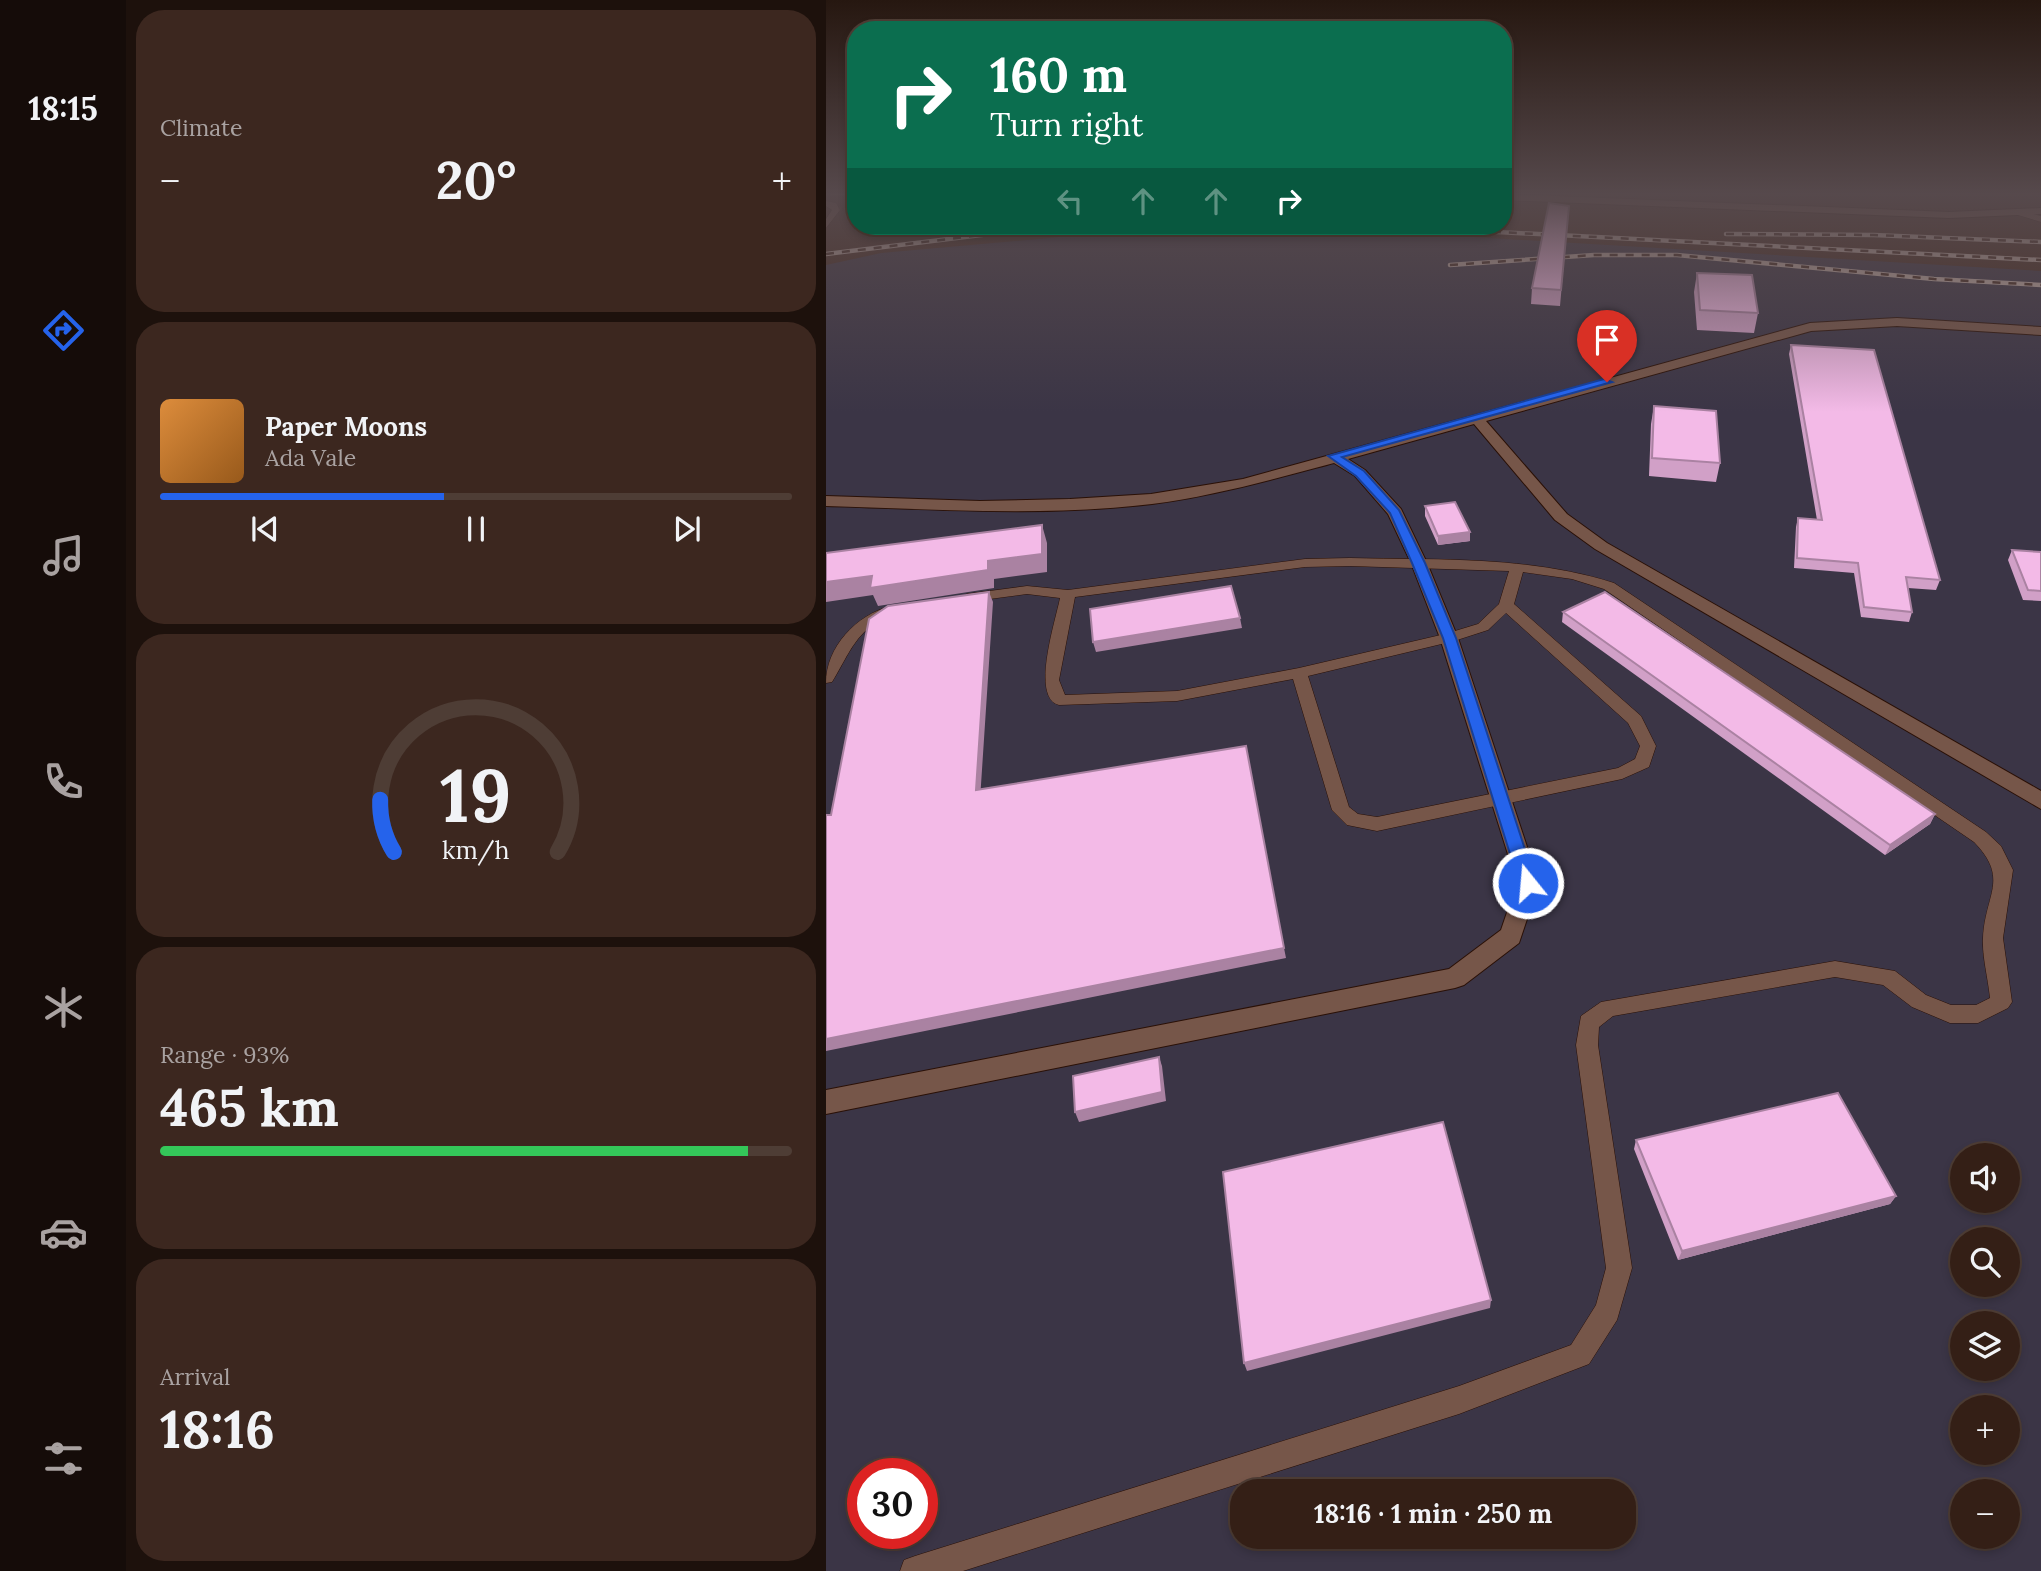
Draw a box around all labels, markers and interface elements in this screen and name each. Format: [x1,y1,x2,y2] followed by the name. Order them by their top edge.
[990,43,1127,105] text: 160 m
[875,49,966,140] icon: right
[28,88,98,129] text: 18:15
[990,104,1143,145] text: Turn right
[160,113,242,142] text: Climate
[436,147,516,213] text: 20°
[160,157,180,205] text: −
[772,157,792,205] text: +
[1051,182,1089,220] icon: left
[1124,182,1162,220] icon: ahead
[1197,182,1235,220] icon: ahead
[1270,182,1308,220] icon: right
[39,306,88,355] icon: directions
[1577,310,1637,382] pin
[1588,321,1626,359] icon: arrive
[265,410,427,443] text: Paper Moons
[265,443,356,472] text: Ada Vale
[246,510,284,548] icon: previous
[457,510,495,548] icon: pause
[668,510,706,548] icon: next
[39,531,88,580] icon: music
[440,749,512,842] text: 19
[39,757,88,806] icon: phone
[442,833,510,865] text: km/h
[1491,846,1565,920] position arrow
[39,983,88,1032] icon: climate
[160,1040,289,1069] text: Range · 93%
[160,1074,339,1140] text: 465 km
[1950,1143,2020,1549] map controls
[1950,1143,2020,1213] button: sound
[39,1208,88,1257] icon: car
[1950,1227,2020,1297] button: search
[1950,1311,2020,1381] button: layers
[160,1362,230,1391] text: Arrival
[1950,1395,2020,1465] button: +
[160,1396,275,1462] text: 18:16
[39,1434,88,1483] icon: filters
[847,1458,938,1549] speed limit sign: 30
[1950,1479,2020,1549] button: −
[1314,1497,1552,1530] text: 18:16 · 1 min · 250 m

